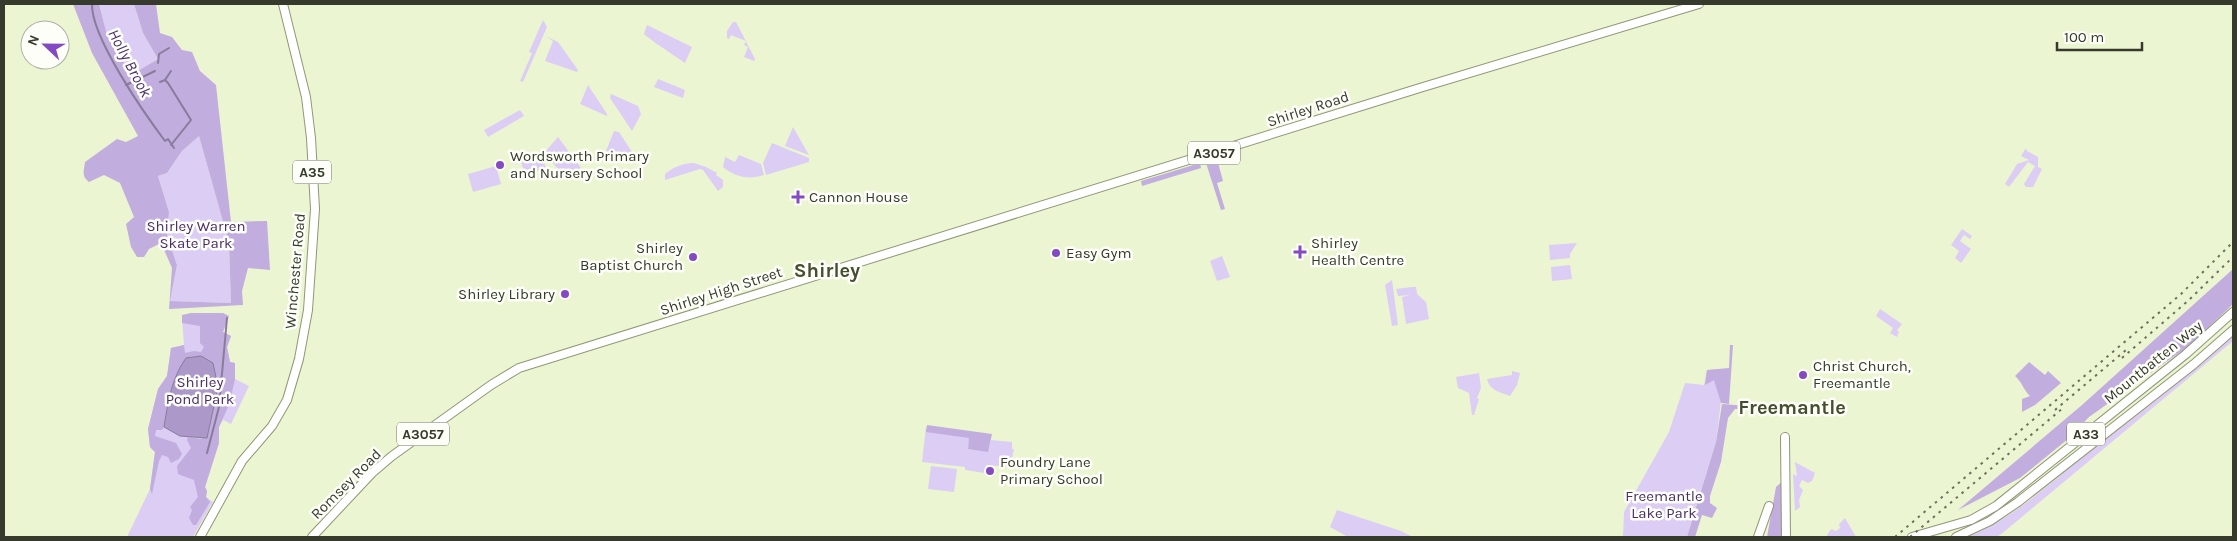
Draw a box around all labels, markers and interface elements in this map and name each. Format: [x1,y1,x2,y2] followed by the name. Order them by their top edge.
[20,20,70,70] north arrow
[2057,20,2142,52] scale bar
[104,26,156,101] water label: Holly Brook
[2064,28,2104,46] text: 100 m
[24,32,43,48] text: N
[1265,87,1351,131] street label: Shirley Road
[1188,142,1240,164] road number: A3057
[510,147,649,182] place label: Wordsworth Primary and Nursery School
[494,159,506,171] marker: Wordsworth Primary and Nursery School
[293,160,331,183] road number: A35
[809,188,908,206] place label: Cannon House
[791,190,805,204] marker: Cannon House
[281,212,309,330] street label: Winchester Road
[146,217,246,252] park label: Shirley Warren Skate Park
[1311,234,1404,269] place label: Shirley Health Centre
[580,239,683,274] place label: Shirley Baptist Church
[1066,244,1132,262] place label: Easy Gym
[1293,245,1307,259] marker: Shirley Health Centre
[1050,247,1062,259] marker: Easy Gym
[687,251,699,263] marker: Shirley Baptist Church
[794,259,860,282] district label: Shirley
[658,263,785,319] street label: Shirley High Street
[458,285,555,303] place label: Shirley Library
[559,288,571,300] marker: Shirley Library
[2100,317,2206,407] street label: Mountbatten Way
[1813,357,1911,392] place label: Christ Church, Freemantle
[1797,369,1809,381] marker: Christ Church, Freemantle
[166,373,234,408] park label: Shirley Pond Park
[1738,396,1846,419] district label: Freemantle
[397,422,449,446] road number: A3057
[2067,422,2105,446] road number: A33
[307,445,385,523] street label: Romsey Road
[1000,453,1103,488] place label: Foundry Lane Primary School
[984,465,996,477] marker: Foundry Lane Primary School
[1625,487,1703,522] park label: Freemantle Lake Park

